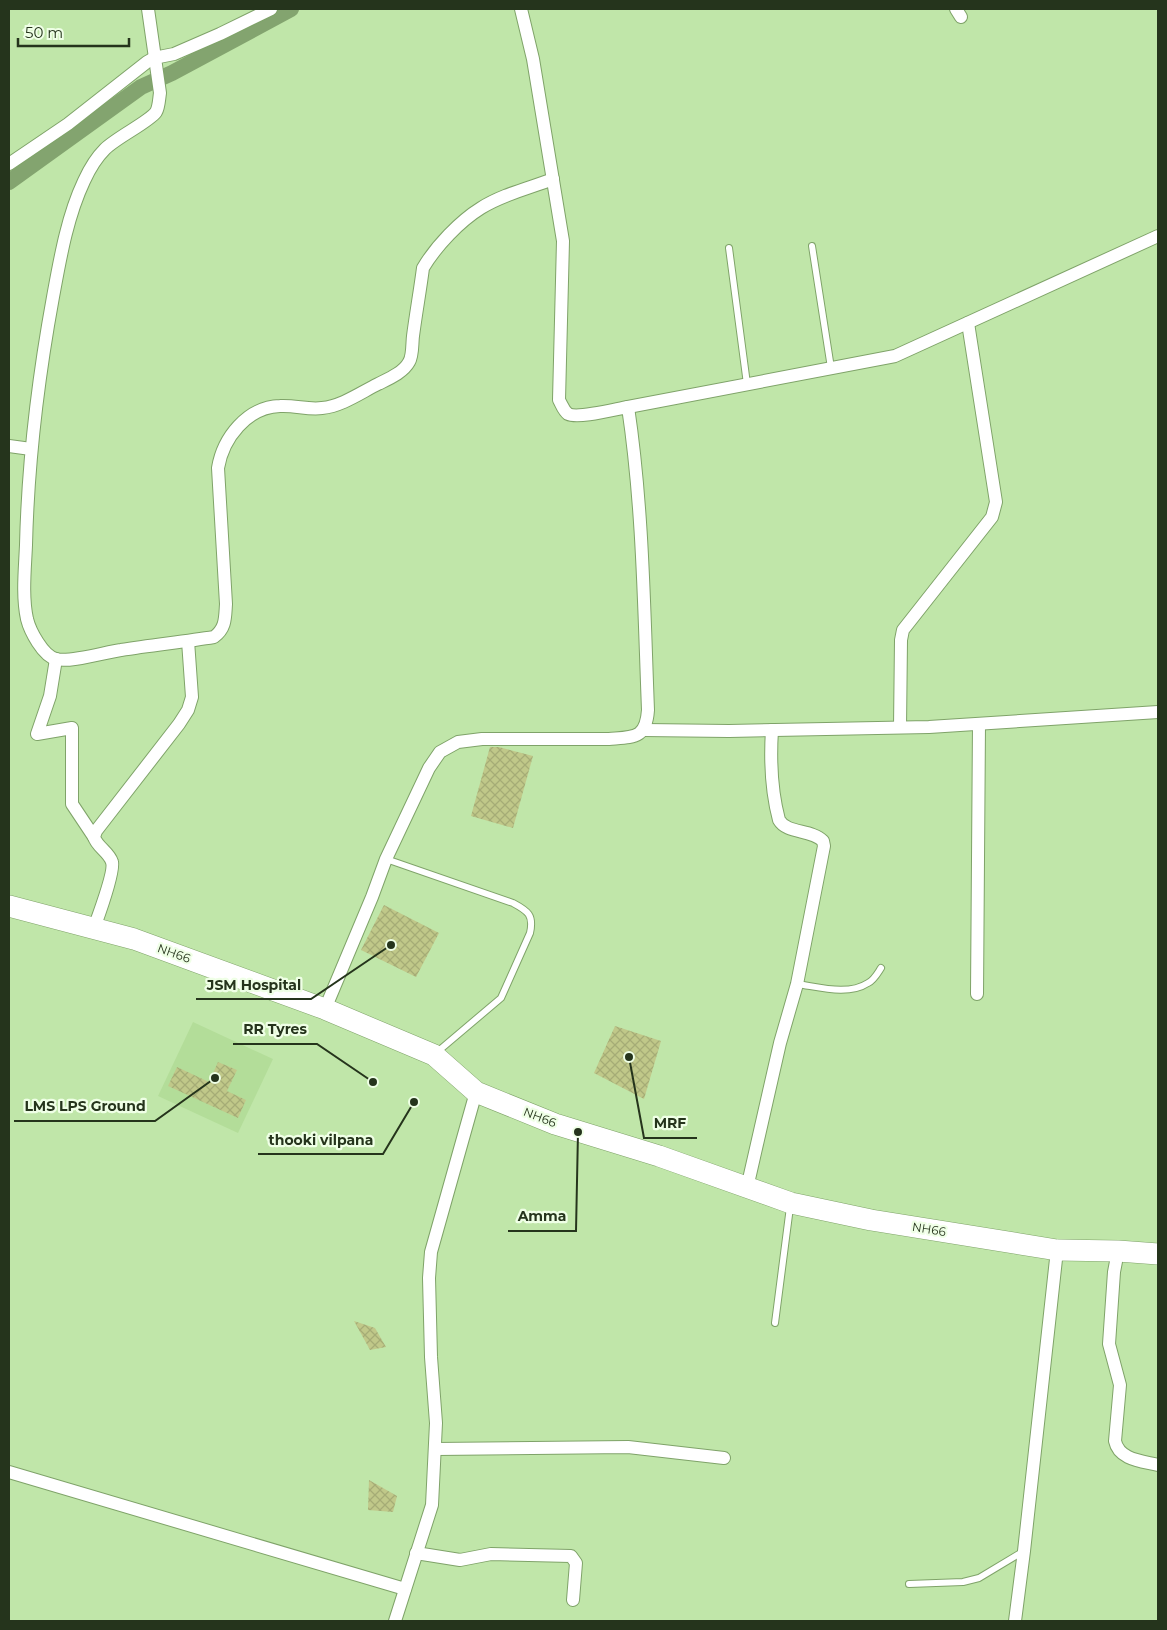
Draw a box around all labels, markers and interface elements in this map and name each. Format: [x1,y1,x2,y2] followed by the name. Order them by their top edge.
[18,15,129,47] scale bar
[25,23,63,42] text: 50 m
[155,940,193,966] street label: NH66
[196,970,311,999] callout: JSM Hospital
[206,976,301,994] text: JSM Hospital
[233,1015,317,1044] callout: RR Tyres
[243,1020,307,1038] text: RR Tyres
[14,1092,155,1121] callout: LMS LPS Ground
[24,1097,146,1115] text: LMS LPS Ground
[521,1104,559,1130] street label: NH66
[644,1109,697,1138] callout: MRF
[654,1114,686,1132] text: MRF
[258,1125,383,1154] callout: thooki vilpana
[269,1131,373,1149] text: thooki vilpana
[508,1202,576,1231] callout: Amma
[517,1207,566,1225] text: Amma
[911,1219,947,1239] street label: NH66

